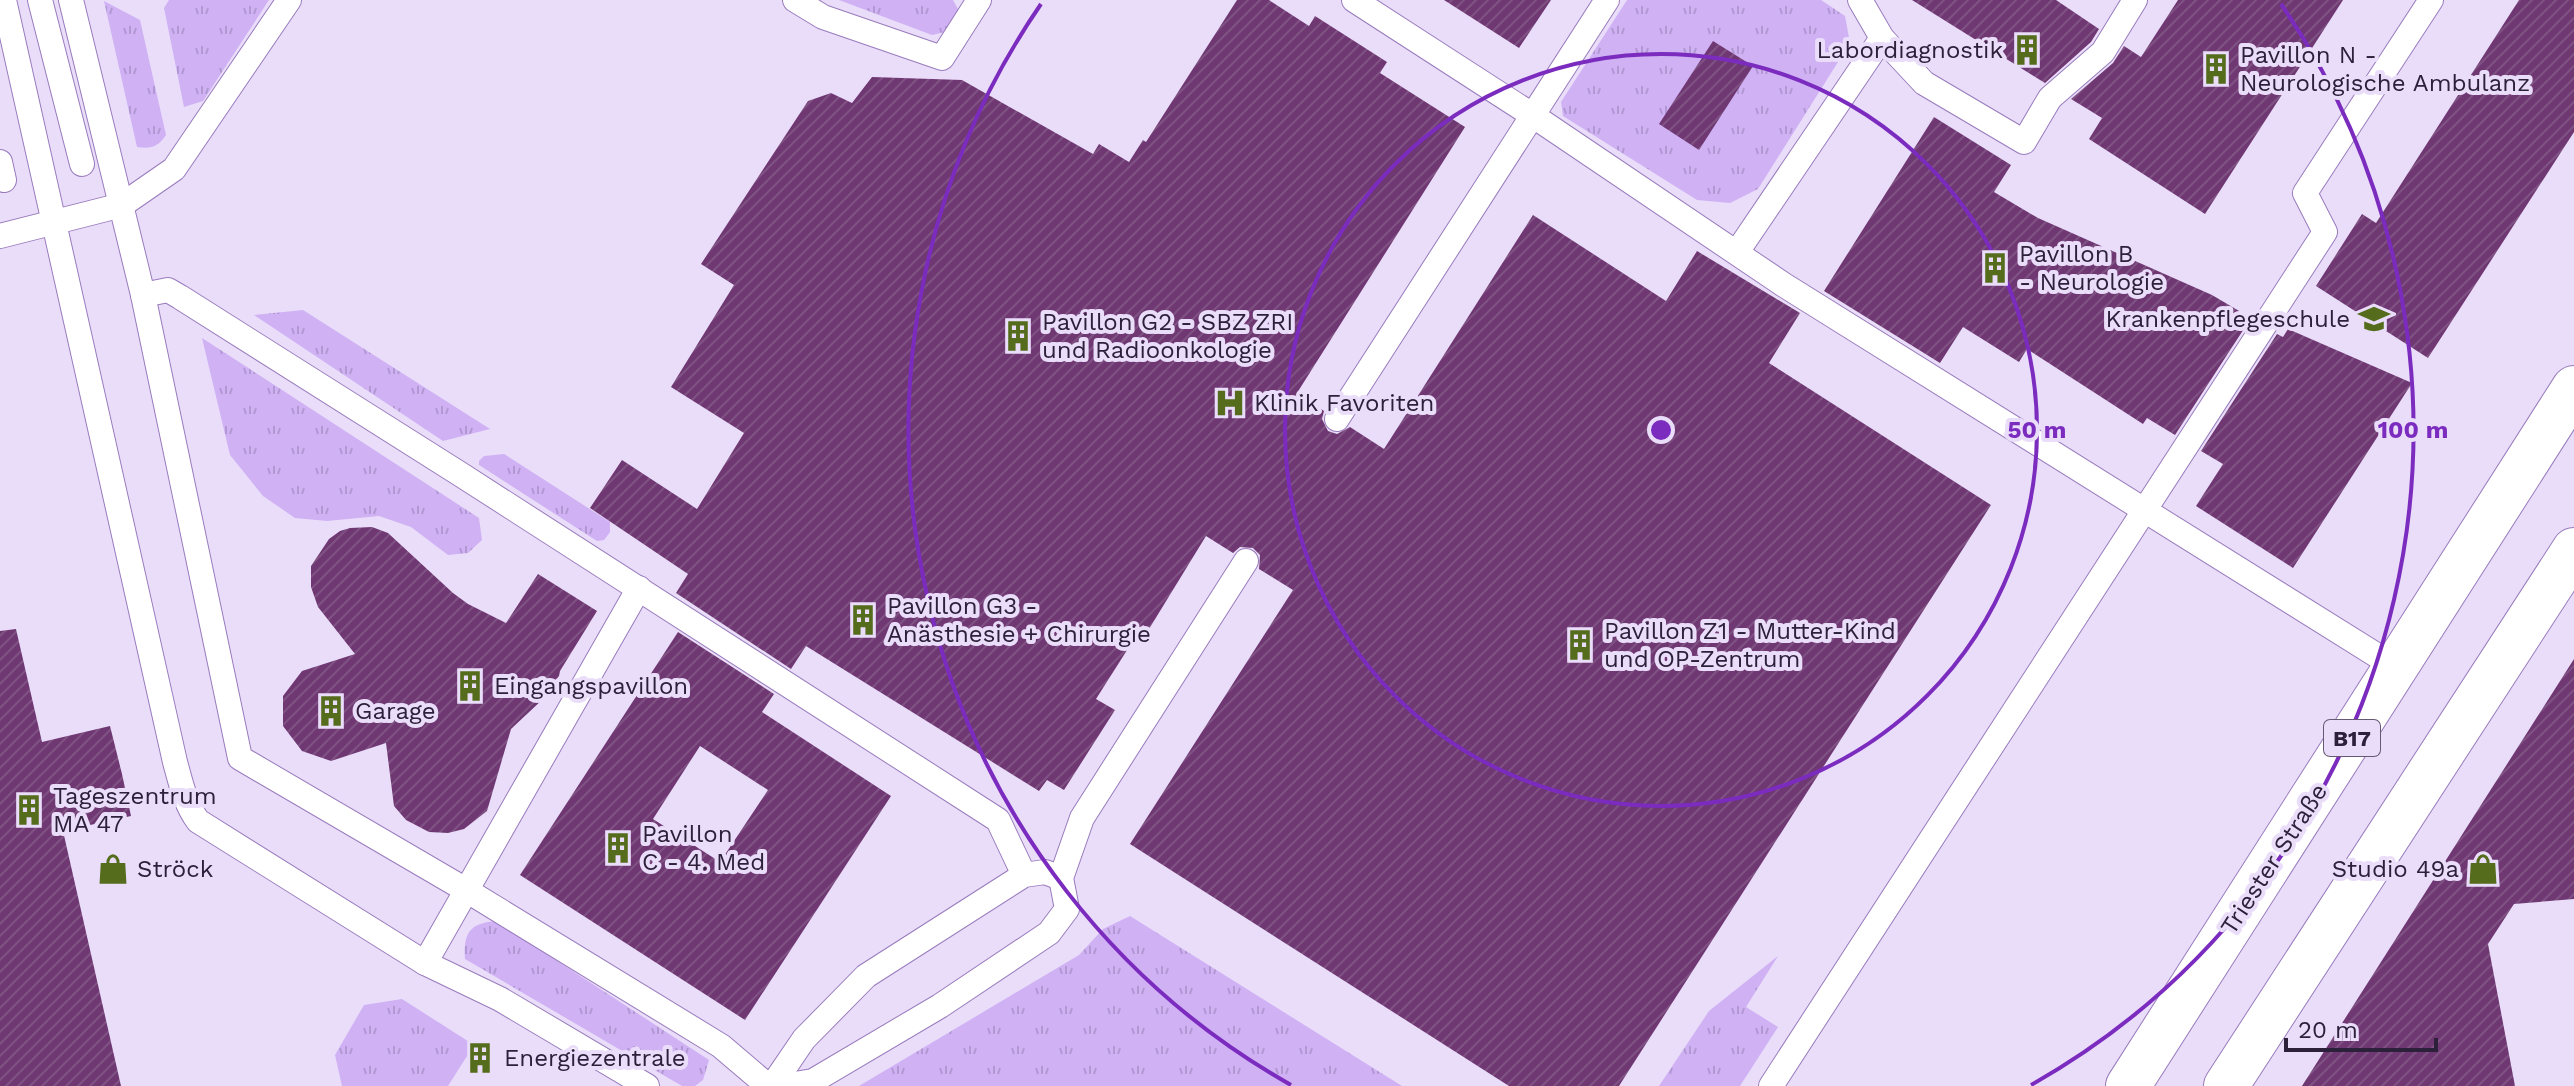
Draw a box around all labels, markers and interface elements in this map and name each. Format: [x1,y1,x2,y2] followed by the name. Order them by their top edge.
[2010,33,2044,67] building icon: Labordiagnostik
[1816,36,2003,64] place label: Labordiagnostik
[2240,41,2530,97] place label: Pavillon N - Neurologische Ambulanz
[2199,52,2233,86] building icon: Pavillon N - Neurologische Ambulanz
[2019,240,2164,296] place label: Pavillon B - Neurologie
[1978,251,2012,285] building icon: Pavillon B - Neurologie
[2357,302,2391,336] school or university icon: Krankenpflegeschule
[2105,305,2350,333] place label: Krankenpflegeschule
[1042,308,1293,364] place label: Pavillon G2 - SBZ ZRI und Radioonkologie
[1001,319,1035,353] building icon: Pavillon G2 - SBZ ZRI und Radioonkologie
[1213,386,1247,420] hospital icon: Klinik Favoriten
[1254,389,1434,417] place label: Klinik Favoriten
[1647,416,1675,444] centre of rings
[2008,416,2066,444] text: 50 m
[2378,416,2448,444] text: 100 m
[887,592,1151,648] place label: Pavillon G3 - Anästhesie + Chirurgie
[846,603,880,637] building icon: Pavillon G3 - Anästhesie + Chirurgie
[1604,617,1896,673] place label: Pavillon Z1 - Mutter-Kind und OP-Zentrum
[1563,628,1597,662] building icon: Pavillon Z1 - Mutter-Kind und OP-Zentrum
[453,669,487,703] building icon: Eingangspavillon
[494,672,688,700] place label: Eingangspavillon
[314,694,348,728] building icon: Garage
[355,697,436,725] place label: Garage
[2324,720,2380,756] road number: B17
[2215,778,2333,940] street label: Triester Straße
[53,782,217,838] place label: Tageszentrum MA 47
[12,793,46,827] building icon: Tageszentrum MA 47
[642,820,765,876] place label: Pavillon C - 4. Med
[601,831,635,865] building icon: Pavillon C - 4. Med
[96,852,130,886] shop icon: Ströck
[2466,852,2500,886] shop icon: Studio 49a
[137,855,214,883] place label: Ströck
[2332,855,2459,883] place label: Studio 49a
[2286,1002,2436,1052] scale bar
[2298,1016,2358,1044] text: 20 m
[463,1041,497,1075] building icon: Energiezentrale
[504,1044,686,1072] place label: Energiezentrale

